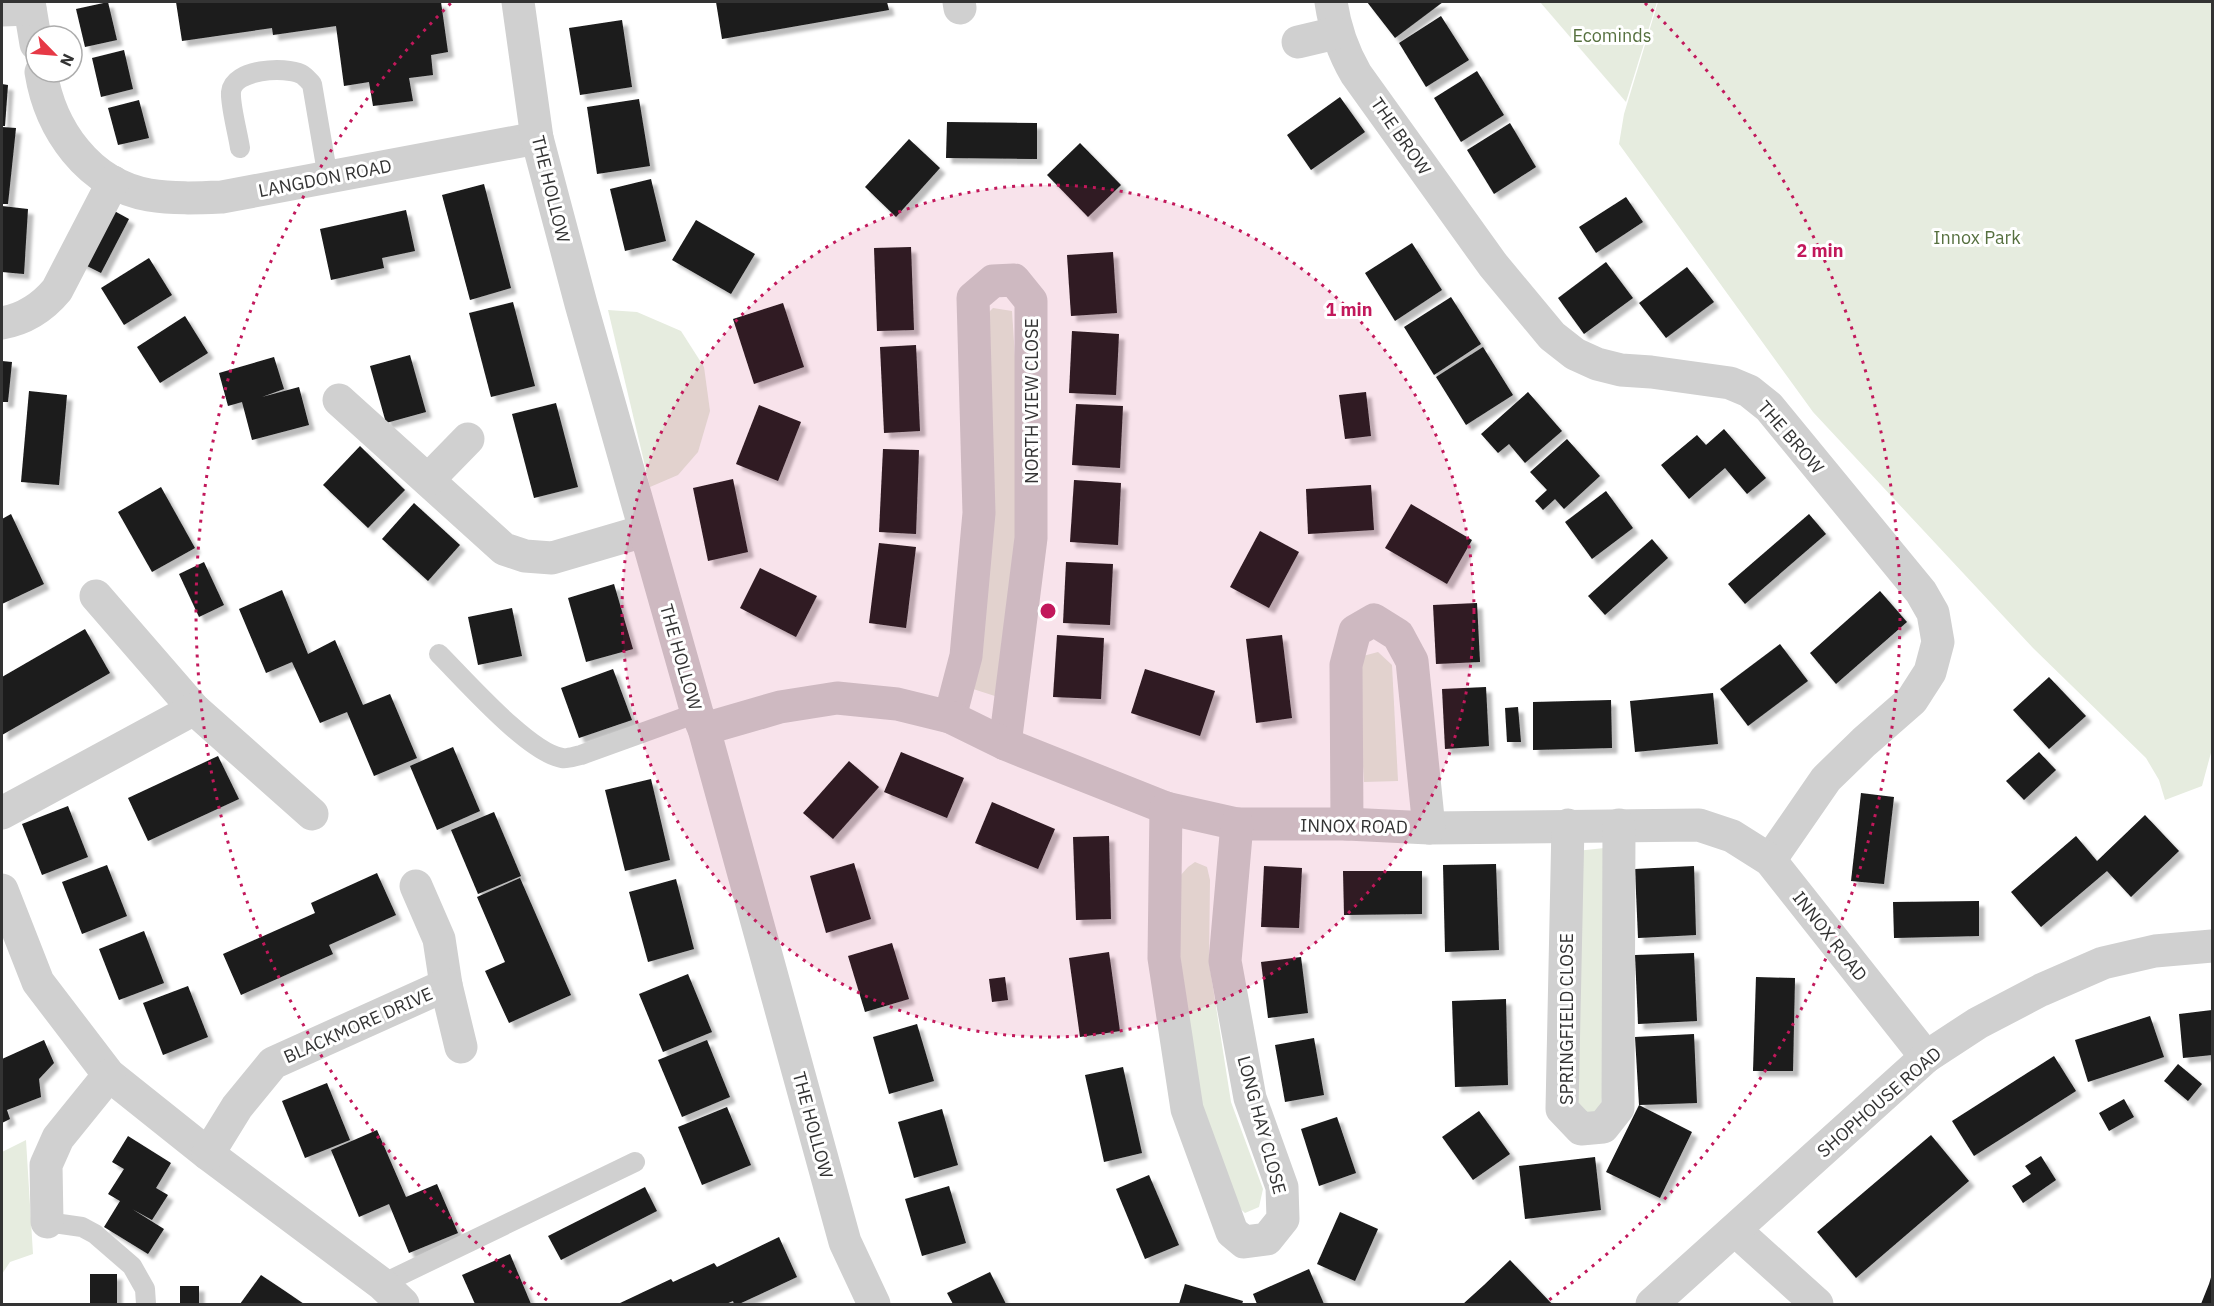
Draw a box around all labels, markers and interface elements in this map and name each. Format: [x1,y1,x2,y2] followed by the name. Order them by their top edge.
[24,24,84,84] north arrow
[1573,24,1651,47] park label: Ecominds
[56,51,79,70] text: N
[1366,93,1436,179] street label: THE BROW
[527,133,575,245] street label: THE HOLLOW
[256,154,394,202] street label: LANGDON ROAD
[1933,226,2021,249] park label: Innox Park
[1796,239,1844,262] text: 2 min
[1325,298,1373,321] text: 1 min
[1020,318,1043,484] street label: NORTH VIEW CLOSE
[1753,396,1829,478] street label: THE BROW
[655,601,707,713] street label: THE HOLLOW
[1038,601,1058,621] centre of rings
[1300,814,1408,838] street label: INNOX ROAD
[1788,886,1872,986] street label: INNOX ROAD
[1555,933,1578,1105] street label: SPRINGFIELD CLOSE
[280,982,436,1068] street label: BLACKMORE DRIVE
[1812,1042,1946,1162] street label: SHOPHOUSE ROAD
[1232,1053,1292,1197] street label: LONG HAY CLOSE
[788,1069,838,1181] street label: THE HOLLOW

